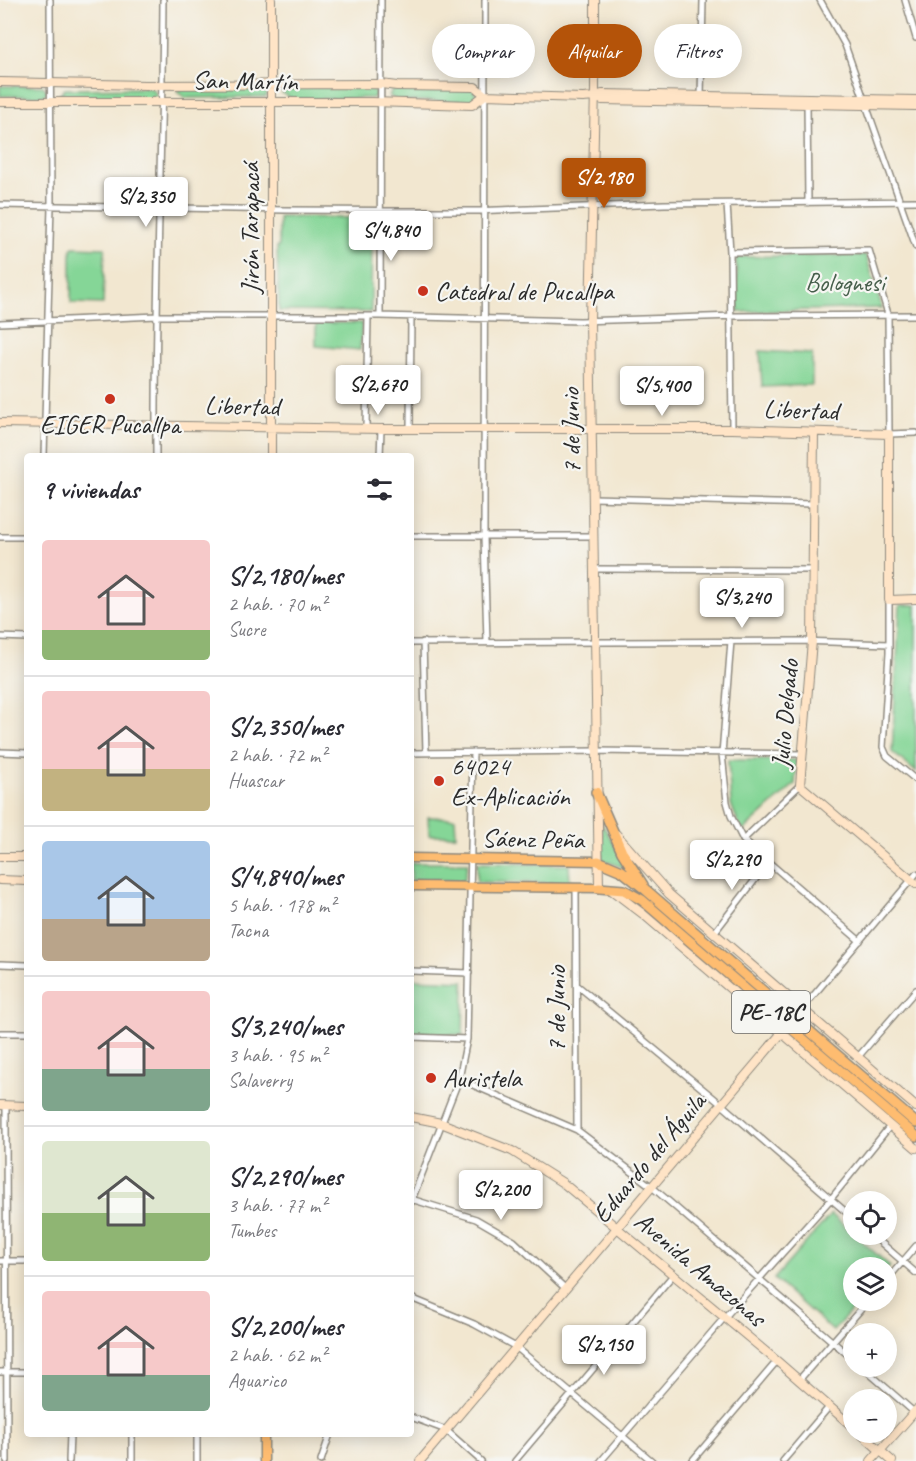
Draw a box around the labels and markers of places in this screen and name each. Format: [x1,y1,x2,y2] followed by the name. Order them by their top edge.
[549,158,659,209] pin: S/2,180
[91,177,201,228] pin: S/2,350
[336,211,446,262] pin: S/4,840
[435,275,615,308] place label: Catedral de Pucallpa
[416,284,430,298] marker: Catedral de Pucallpa
[323,365,433,416] pin: S/2,670
[607,366,717,417] pin: S/5,400
[103,392,117,406] marker: EIGER Pucallpa
[40,408,182,441] place label: EIGER Pucallpa
[687,578,797,629] pin: S/3,240
[451,750,571,813] place label: 64024 Ex-Aplicación
[432,774,446,788] marker: 64024 Ex-Aplicación
[677,840,787,891] pin: S/2,290
[443,1062,523,1095] place label: Auristela
[424,1071,438,1085] marker: Auristela
[446,1170,556,1221] pin: S/2,200
[549,1325,659,1376] pin: S/2,150

